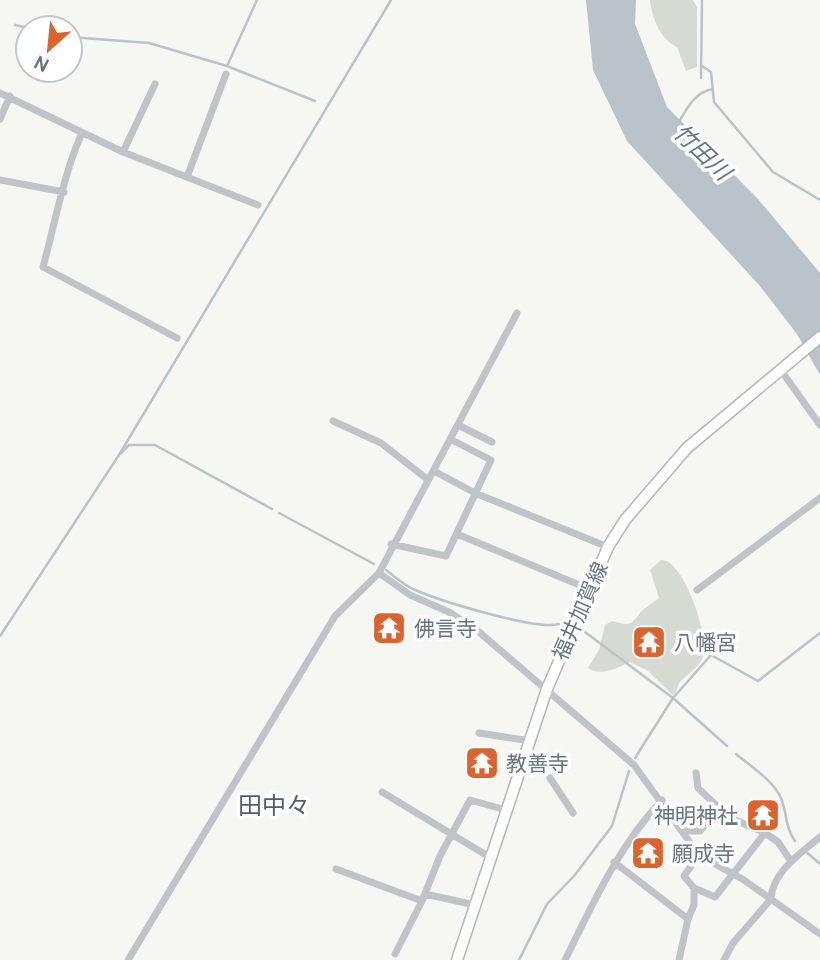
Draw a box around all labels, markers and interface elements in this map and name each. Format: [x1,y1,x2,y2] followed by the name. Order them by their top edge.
[14,14,84,84] north arrow
[30,50,53,77] text: N
[667,118,739,188] water label: 竹田川
[547,558,613,664] street label: 福井加賀線
[370,609,408,647] temple icon: 佛言寺
[414,616,477,641] place label: 佛言寺
[630,623,668,661] temple icon: 八幡宮
[674,630,737,655] place label: 八幡宮
[463,744,501,782] temple icon: 教善寺
[506,751,569,776] place label: 教善寺
[238,791,310,820] district label: 田中々
[744,796,782,834] temple icon: 神明神社
[654,803,738,828] place label: 神明神社
[629,834,667,872] temple icon: 願成寺
[672,841,735,866] place label: 願成寺

